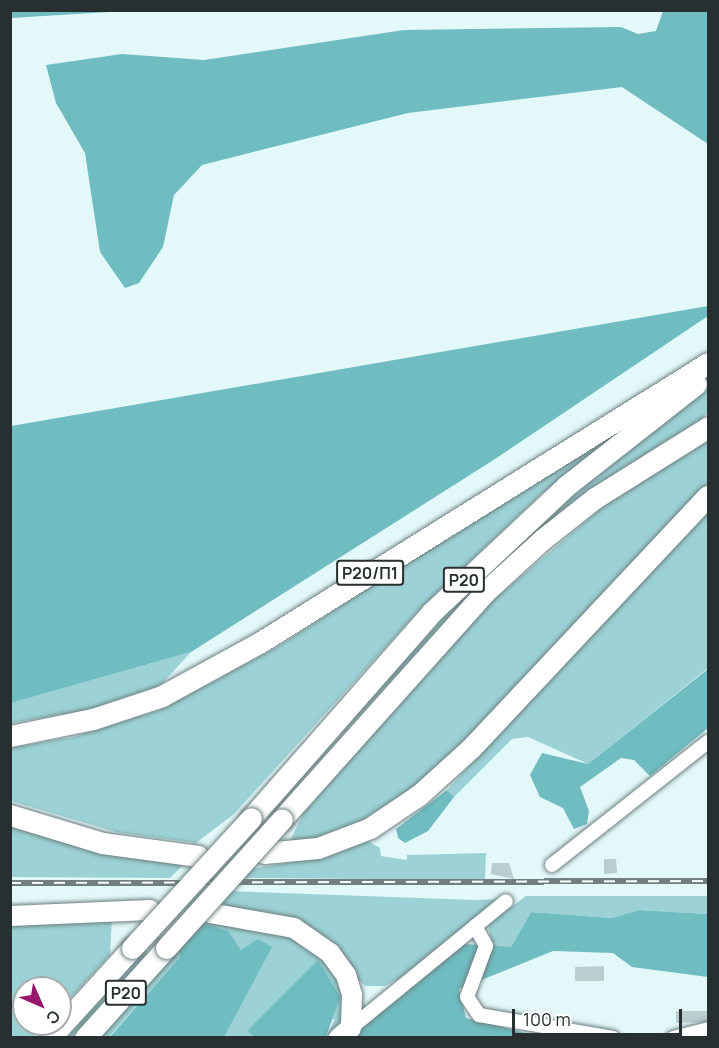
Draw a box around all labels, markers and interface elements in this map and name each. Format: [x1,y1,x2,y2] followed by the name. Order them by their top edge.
[336,560,404,586] road number: Р20/П1
[442,567,486,593] road number: Р20
[12,976,72,1036] north arrow
[104,980,148,1006] road number: Р20
[515,997,684,1035] scale bar
[41,1005,65,1029] text: С
[523,1007,571,1031] text: 100 m

